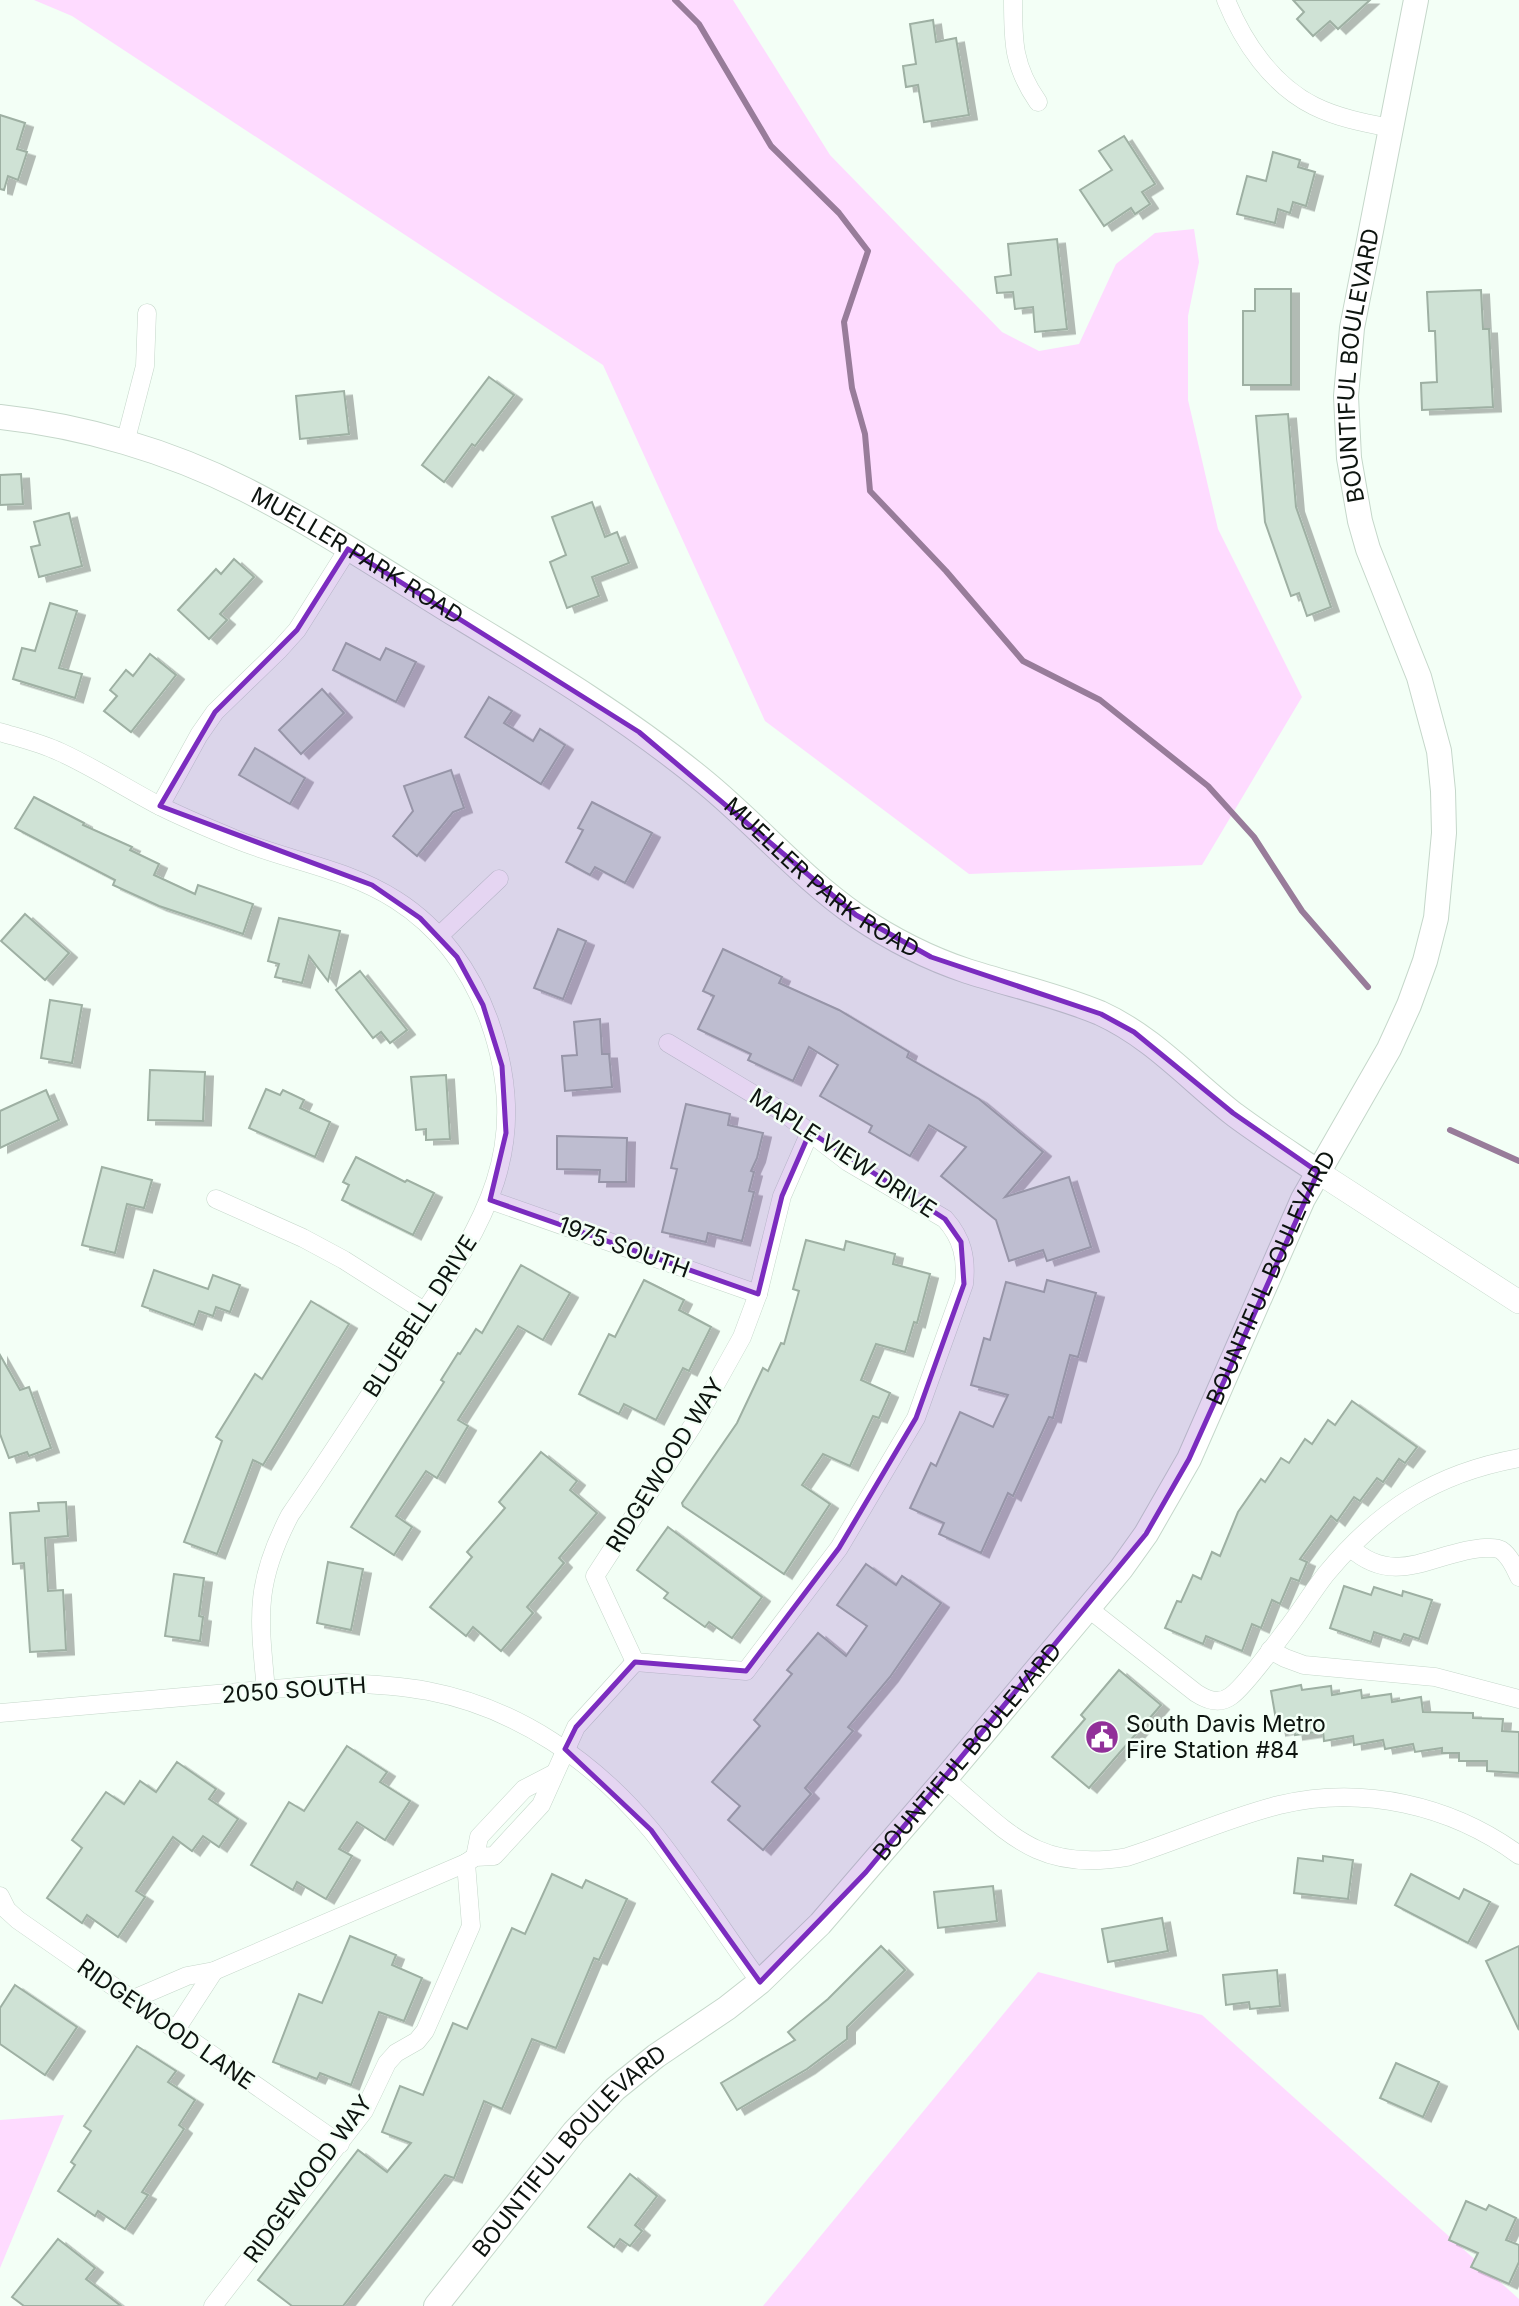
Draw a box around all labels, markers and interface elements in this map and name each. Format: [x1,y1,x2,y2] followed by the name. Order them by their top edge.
[1332,226,1385,505] street label: BOUNTIFUL BOULEVARD
[246,481,468,630] street label: MUELLER PARK ROAD
[718,792,924,964] street label: MUELLER PARK ROAD
[744,1082,942,1224] street label: MAPLE VIEW DRIVE
[1200,1146,1342,1409] street label: BOUNTIFUL BOULEVARD
[554,1210,694,1284] street label: 1975 SOUTH
[357,1230,483,1402] street label: BLUEBELL DRIVE
[600,1372,730,1557] street label: RIDGEWOOD WAY
[867,1637,1067,1866] street label: BOUNTIFUL BOULEVARD
[221,1671,367,1709] street label: 2050 SOUTH
[1126,1710,1326,1764] place label: South Davis Metro Fire Station #84
[1083,1718,1121,1756] public building icon: South Davis Metro Fire Station #84
[72,1952,260,2096] street label: RIDGEWOOD LANE
[466,2039,671,2262] street label: BOUNTIFUL BOULEVARD
[238,2089,379,2268] street label: RIDGEWOOD WAY

